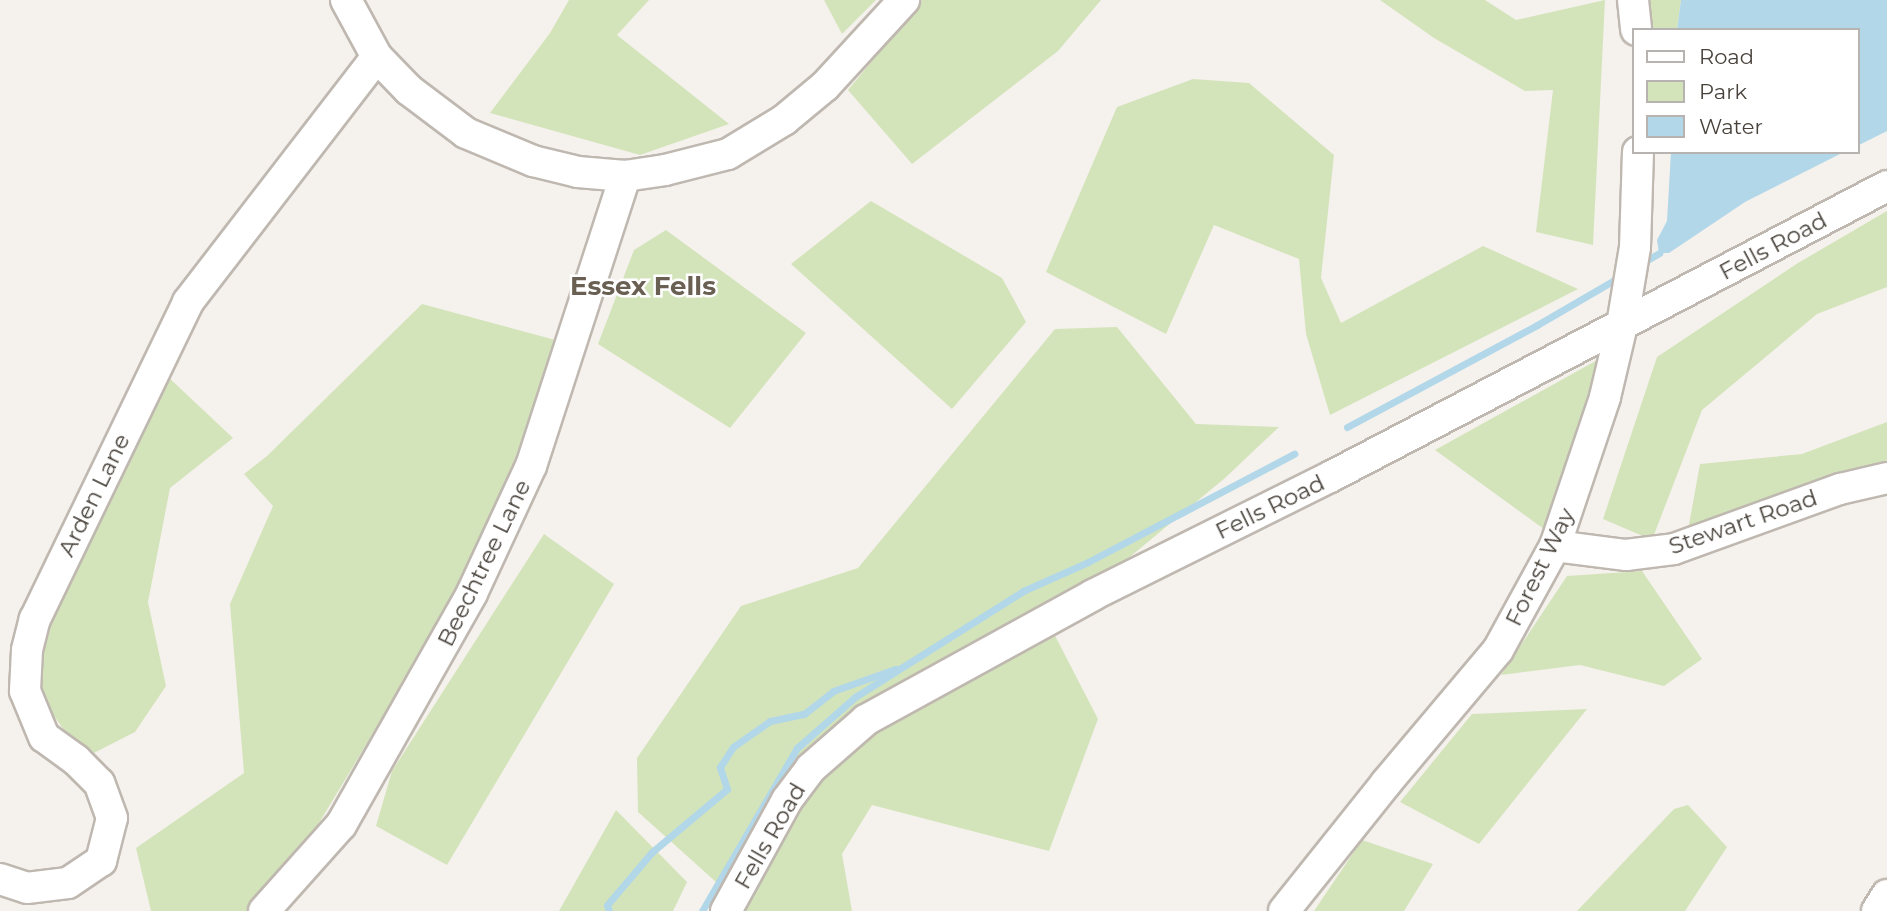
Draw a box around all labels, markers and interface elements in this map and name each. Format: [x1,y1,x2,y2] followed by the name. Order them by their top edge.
[1632,28,1859,154] legend
[1699,44,1754,69] text: Road
[1699,79,1747,104] text: Park
[1699,114,1763,139] text: Water
[1715,206,1831,286] street label: Fells Road
[570,271,716,303] district label: Essex Fells
[52,429,136,561] street label: Arden Lane
[1211,469,1329,545] street label: Fells Road
[432,475,536,651] street label: Beechtree Lane
[1665,484,1821,560] street label: Stewart Road
[1500,503,1580,631] street label: Forest Way
[729,778,811,894] street label: Fells Road

